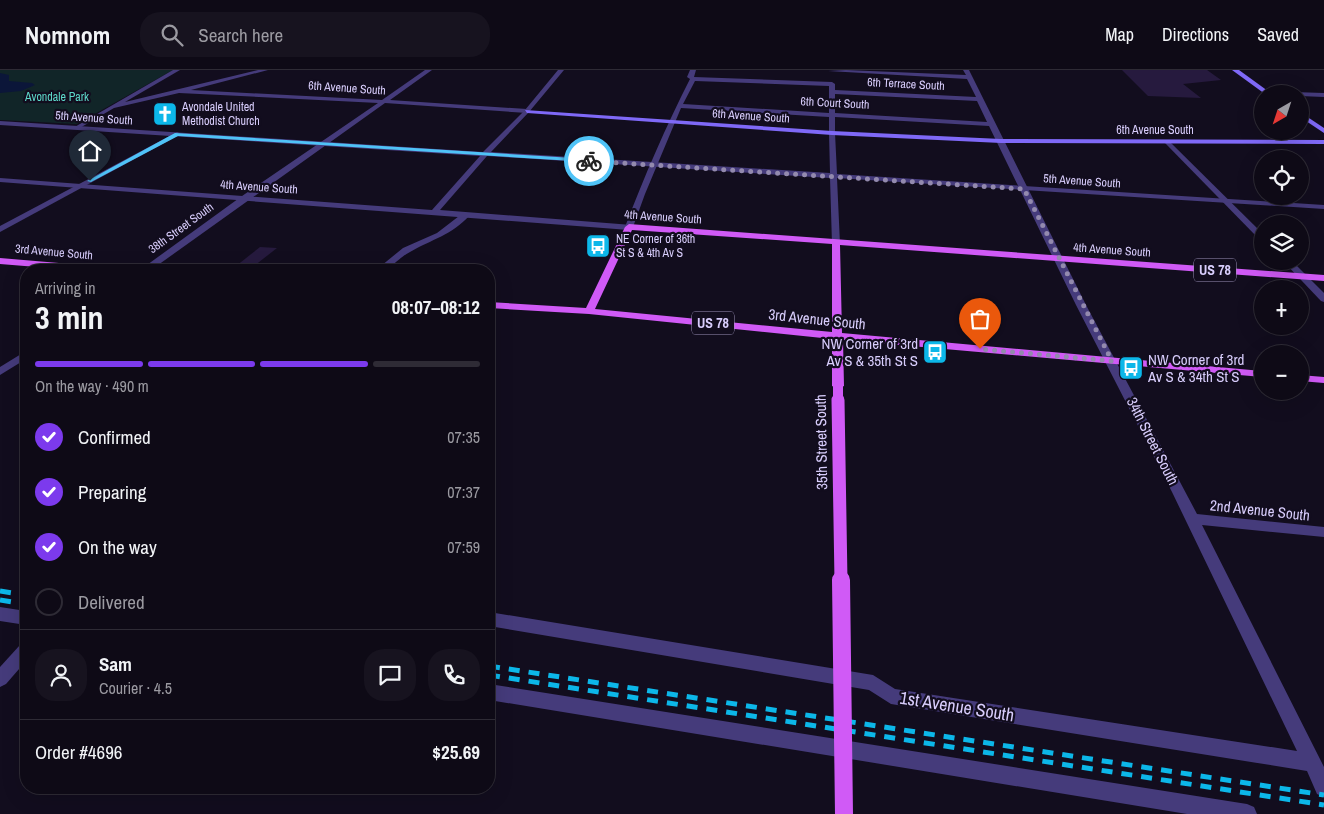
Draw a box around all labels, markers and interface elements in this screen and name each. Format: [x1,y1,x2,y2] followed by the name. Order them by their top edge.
[140,12,490,57] search box
[25,19,110,51] text: Nomnom
[158,21,186,49] icon: search
[198,22,283,48] text: Search here
[1105,22,1134,47] text: Map
[1162,22,1229,47] text: Directions
[1257,22,1299,47] text: Saved
[867,74,945,94] street label: 6th Terrace South
[308,77,386,99] street label: 6th Avenue South
[1254,85,1309,140] north arrow
[1254,85,1309,400] map controls
[24,89,89,105] park label: Avondale Park
[800,93,870,113] street label: 6th Court South
[181,99,260,129] place label: Avondale United Methodist Church
[152,101,178,127] church icon: Avondale United Methodist Church
[712,105,790,127] street label: 6th Avenue South
[55,107,133,129] street label: 5th Avenue South
[1116,122,1194,138] street label: 6th Avenue South
[69,130,111,181] pin
[564,136,614,186] courier
[76,137,104,165] icon: home
[575,147,603,175] icon: bike
[1254,150,1309,205] button: locate
[1043,170,1121,192] street label: 5th Avenue South
[220,176,298,198] street label: 4th Avenue South
[145,199,217,257] street label: 38th Street South
[624,206,702,228] street label: 4th Avenue South
[1254,215,1309,270] button: layers
[616,231,695,261] place label: NE Corner of 36th St S & 4th Av S
[585,233,611,259] bus stop icon: NE Corner of 36th St S & 4th Av S
[1073,239,1151,261] street label: 4th Avenue South
[14,241,94,263] street label: 3rd Avenue South
[1194,258,1236,282] road number: US 78
[35,277,96,299] text: Arriving in
[1254,280,1309,335] button: +
[392,294,480,320] text: 08:07–08:12
[35,296,104,339] text: 3 min
[959,298,1001,349] pin
[767,303,867,335] street label: 3rd Avenue South
[966,305,994,333] icon: bag
[692,312,734,334] road number: US 78
[822,333,918,371] place label: NW Corner of 3rd Av S & 35th St S
[922,339,948,365] bus stop icon: NW Corner of 3rd Av S & 35th St S
[1254,345,1309,400] button: −
[1147,349,1244,387] place label: NW Corner of 3rd Av S & 34th St S
[1118,355,1144,381] bus stop icon: NW Corner of 3rd Av S & 34th St S
[35,375,149,397] text: On the way · 490 m
[810,394,832,490] street label: 35th Street South
[1122,394,1184,488] street label: 34th Street South
[35,423,63,451] icon: check
[78,424,151,450] text: Confirmed
[447,426,480,448] text: 07:35
[35,478,63,506] icon: check
[78,479,146,505] text: Preparing
[447,481,480,503] text: 07:37
[1209,494,1311,526] street label: 2nd Avenue South
[35,533,63,561] icon: check
[78,534,157,560] text: On the way
[447,536,480,558] text: 07:59
[78,589,145,615] text: Delivered
[35,649,87,701] button: person
[364,649,416,701] button: chat
[428,649,480,701] button: phone
[99,651,132,677] text: Sam
[99,677,172,699] text: Courier · 4.5
[898,685,1016,727] street label: 1st Avenue South
[35,739,122,765] text: Order #4696
[432,739,480,765] text: $25.69

